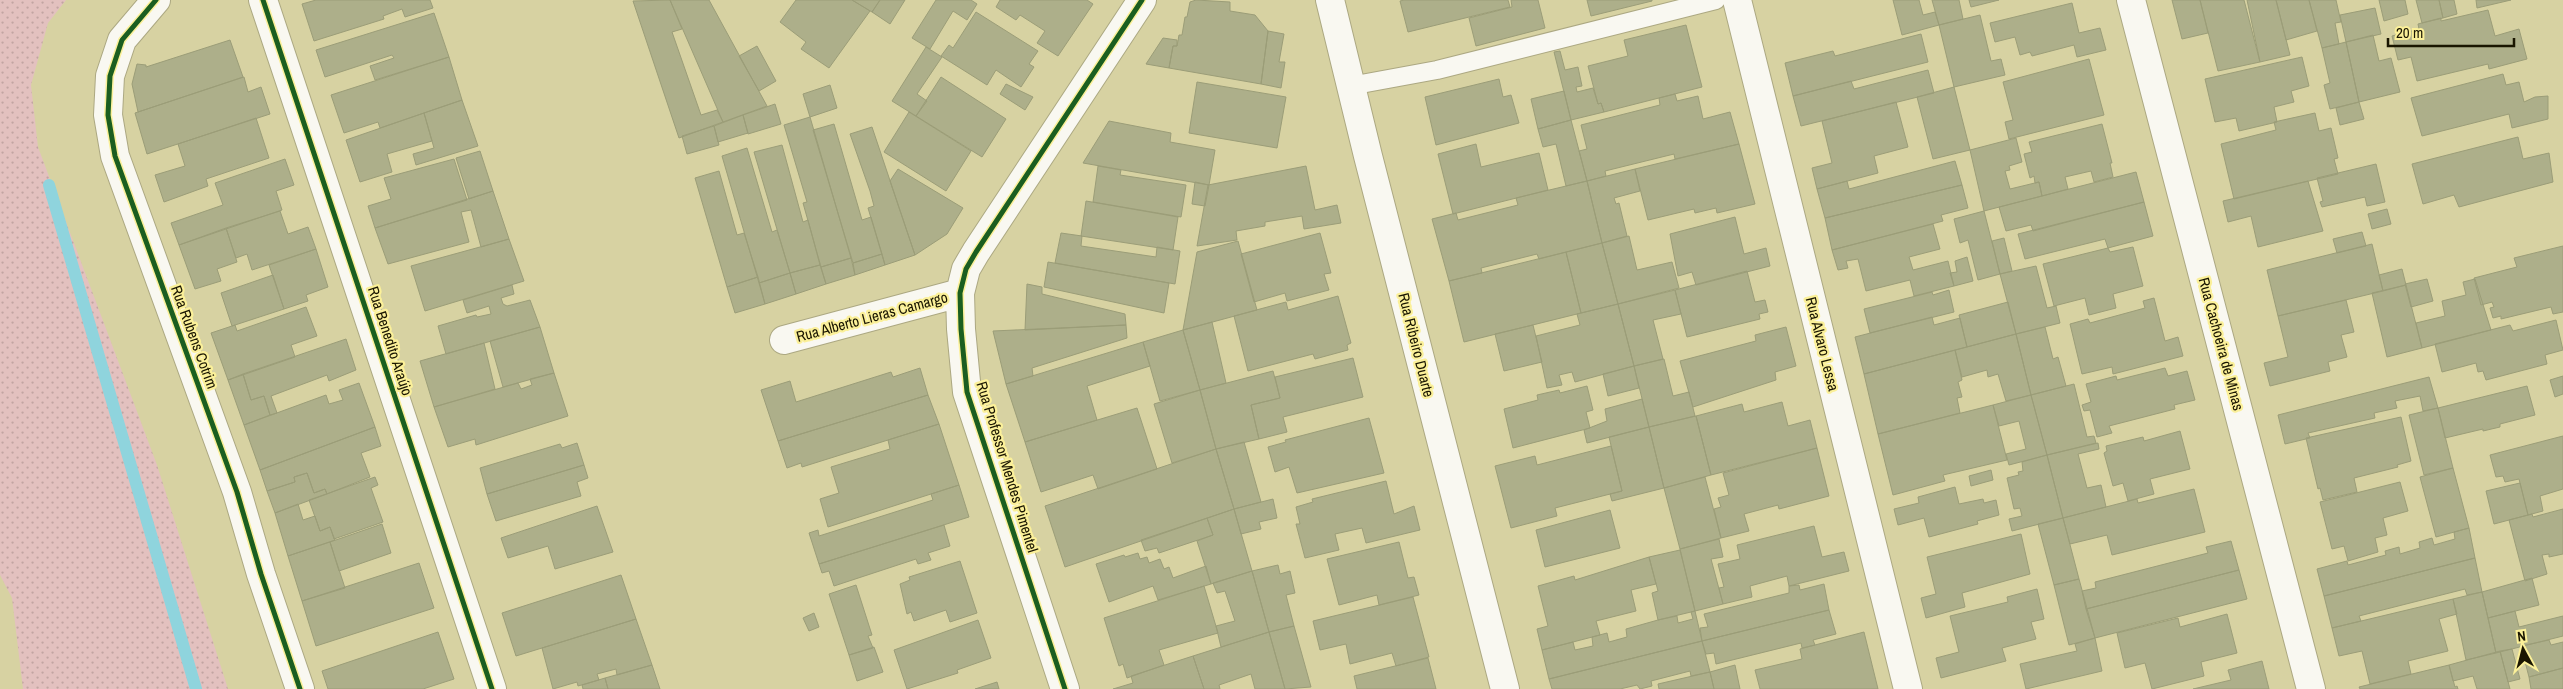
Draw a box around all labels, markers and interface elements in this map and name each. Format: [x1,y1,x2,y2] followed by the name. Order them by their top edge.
[2388,15,2514,47] scale bar
[2396,22,2423,43] text: 20 m
[2194,275,2249,413] street label: Rua Cachoeira de Minas
[166,282,223,391] street label: Rua Rubens Cotrim
[363,284,418,398] street label: Rua Benedito Araújo
[794,286,950,347] street label: Rua Alberto Lieras Camargo
[1393,291,1440,399] street label: Rua Ribeiro Duarte
[1801,295,1844,393] street label: Rua Alvaro Lessa
[971,379,1044,555] street label: Rua Professor Mendes Pimentel
[2498,624,2548,674] north arrow
[2516,627,2527,646] text: N

